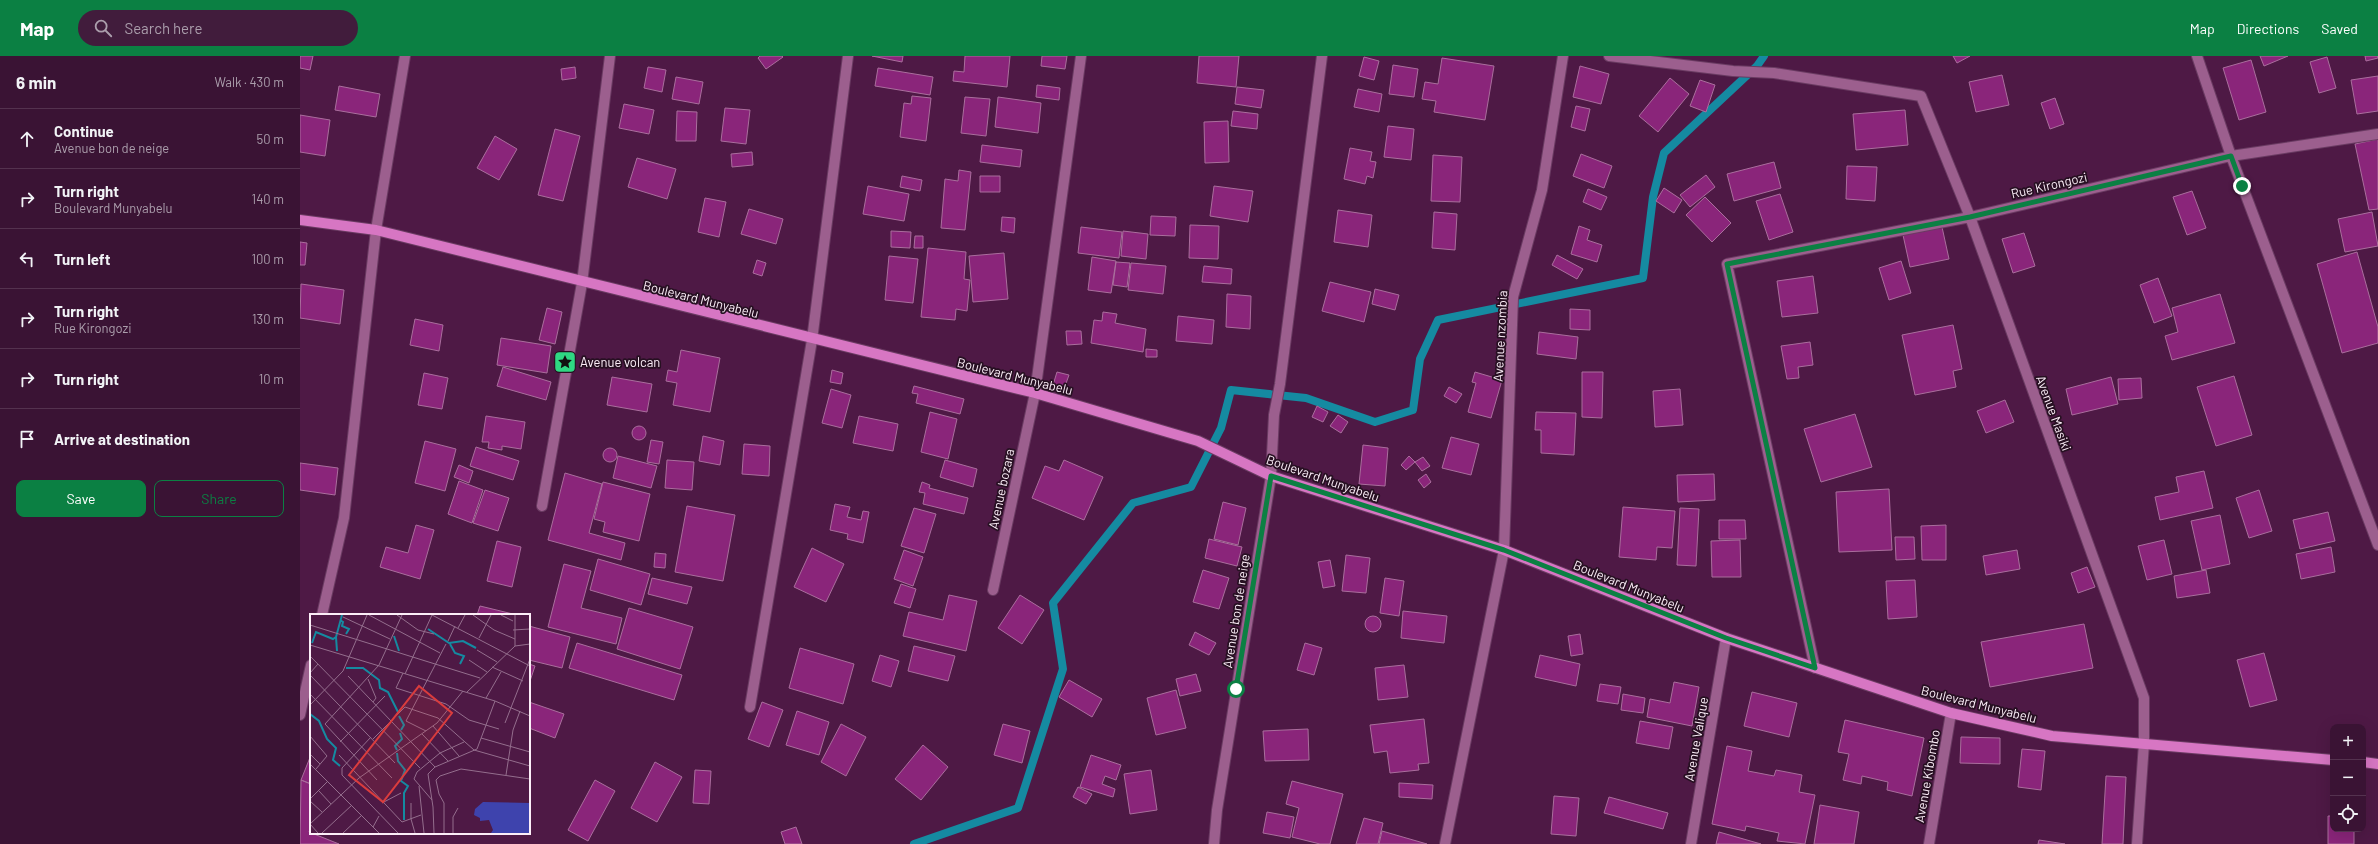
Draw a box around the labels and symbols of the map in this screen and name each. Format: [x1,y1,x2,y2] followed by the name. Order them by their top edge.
[2009,168,2089,202] street label: Rue Kirongozi
[2233,177,2251,195] route end
[642,277,760,321] street label: Boulevard Munyabelu
[1490,290,1510,382] street label: Avenue nzombia
[552,349,578,375] place icon: Avenue volcan
[580,354,660,370] place label: Avenue volcan
[956,354,1074,398] street label: Boulevard Munyabelu
[2033,373,2075,453] street label: Avenue Masiki
[985,447,1017,531] street label: Avenue bozara
[1264,451,1382,505] street label: Boulevard Munyabelu
[1219,553,1253,669] street label: Avenue bon de neige
[1571,556,1687,616] street label: Boulevard Munyabelu
[310,614,530,834] inset map
[1227,680,1245,698] route start
[1920,682,2038,726] street label: Boulevard Munyabelu
[1681,696,1711,782] street label: Avenue Valique
[1911,728,1943,824] street label: Avenue Kibombo

